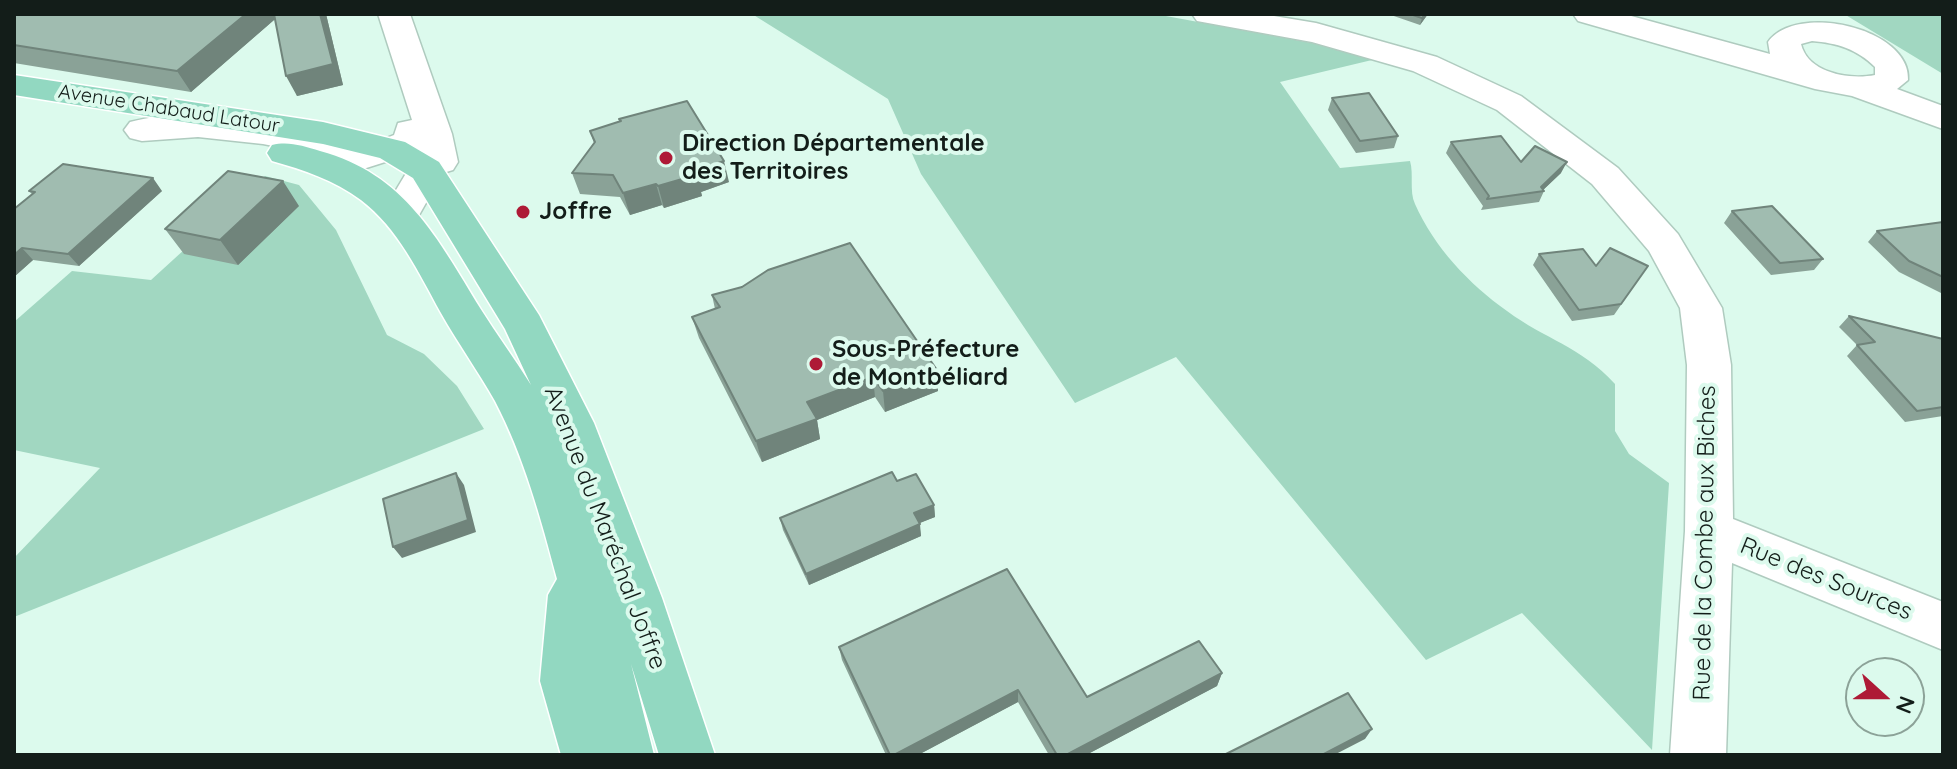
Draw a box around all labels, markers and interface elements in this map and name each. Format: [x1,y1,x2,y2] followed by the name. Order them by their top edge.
[57,80,281,138] street label: Avenue Chabaud Latour
[682,130,985,186] place label: Direction Départementale des Territoires
[657,149,675,167] marker: Direction Départementale des Territoires
[539,198,612,226] place label: Joffre
[514,203,532,221] marker: Joffre
[832,336,1019,392] place label: Sous-Préfecture de Montbéliard
[807,355,825,373] marker: Sous-Préfecture de Montbéliard
[538,382,672,674] street label: Avenue du Maréchal Joffre
[1688,385,1722,701] street label: Rue de la Combe aux Biches
[1736,531,1916,627] street label: Rue des Sources
[1845,657,1925,737] north arrow
[1890,692,1922,717] text: N

